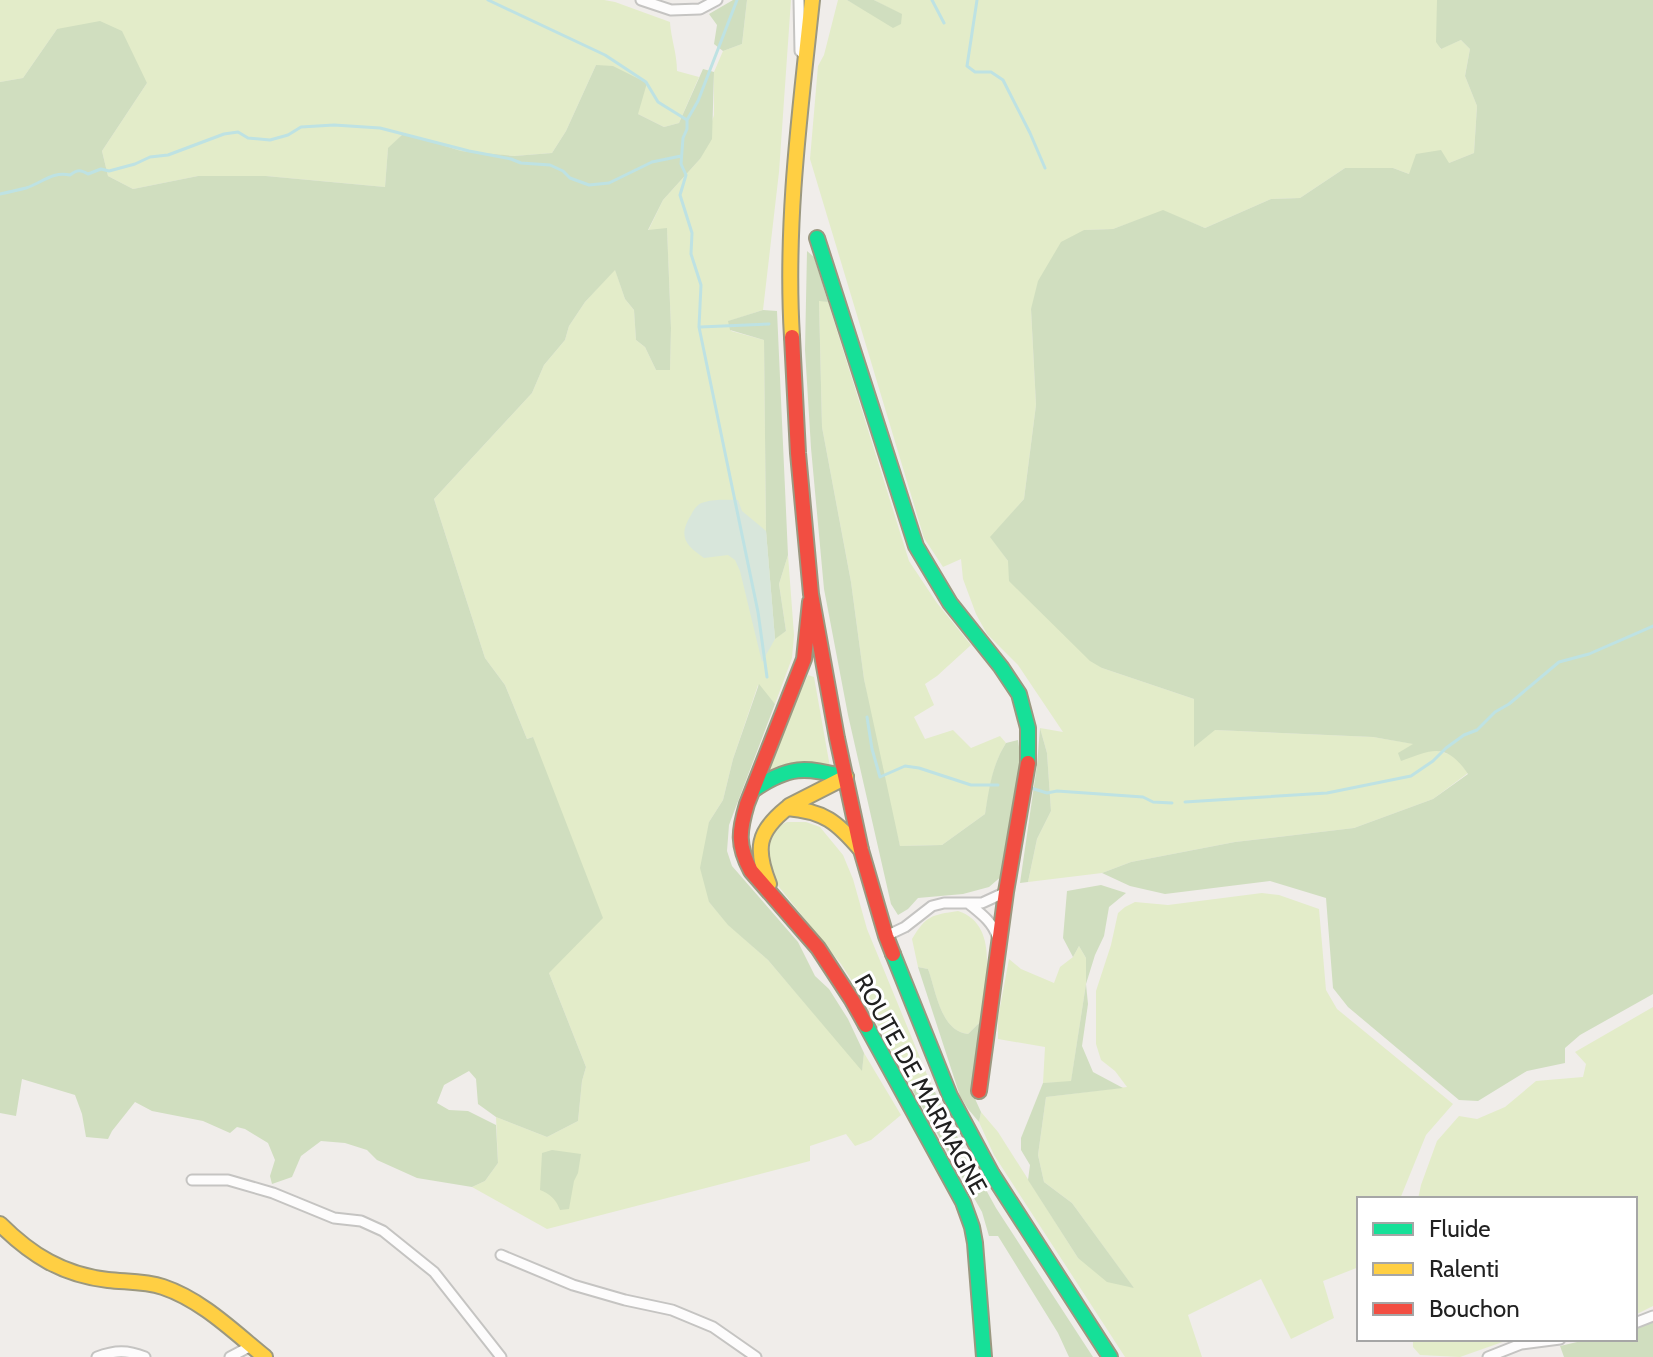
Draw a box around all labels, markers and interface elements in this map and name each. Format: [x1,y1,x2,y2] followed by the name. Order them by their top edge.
[848,969,994,1199] street label: ROUTE DE MARMAGNE
[1357,1197,1637,1341] legend
[1429,1214,1491,1243] text: Fluide
[1429,1254,1499,1283] text: Ralenti
[1429,1294,1520,1323] text: Bouchon

